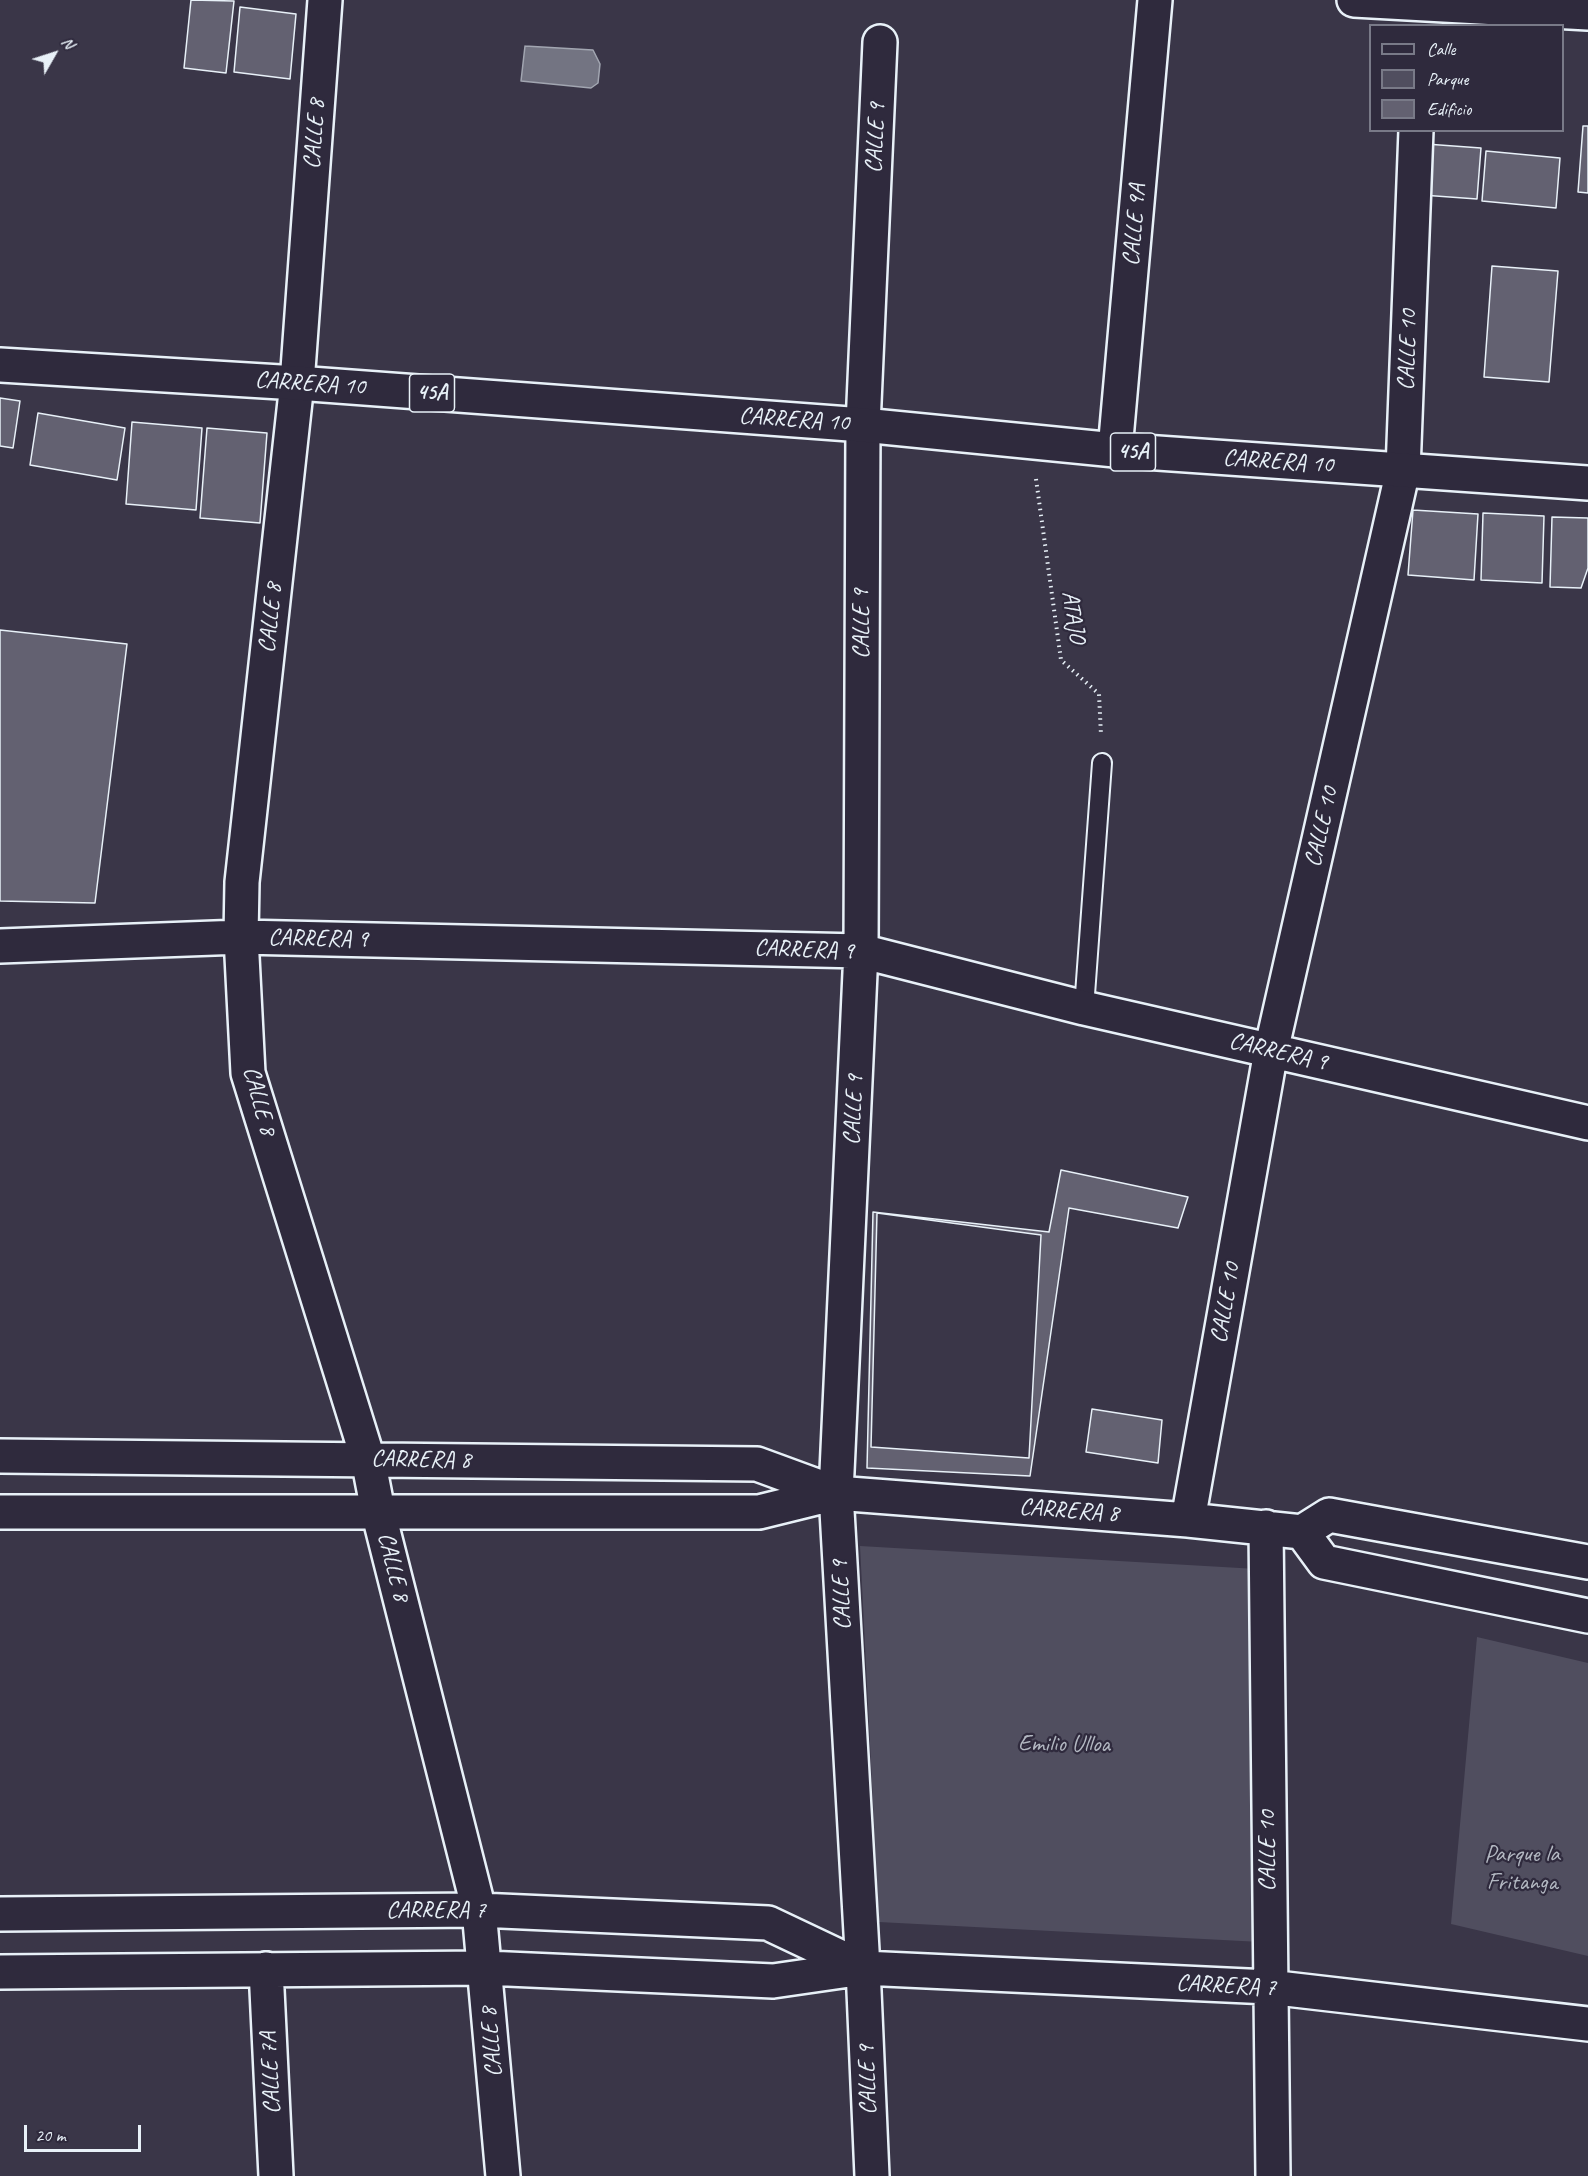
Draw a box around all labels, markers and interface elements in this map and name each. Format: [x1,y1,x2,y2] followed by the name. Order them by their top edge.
[24,24,84,84] north arrow
[1369,24,1564,132] legend
[57,33,79,53] text: N
[1427,38,1455,60] text: Calle
[1427,68,1468,90] text: Parque
[298,98,332,170] street label: CALLE 8
[1427,98,1471,120] text: Edificio
[860,102,892,174] street label: CALLE 9
[1117,183,1153,267] street label: CALLE 9A
[1392,309,1424,391] street label: CALLE 10
[254,366,366,402] street label: CARRERA 10
[410,374,454,412] road number: 45A
[738,402,850,438] street label: CARRERA 10
[1110,433,1156,471] road number: 45A
[1222,444,1334,480] street label: CARRERA 10
[253,582,289,654] street label: CALLE 8
[848,589,876,659] street label: CALLE 9
[1055,589,1091,645] street label: ATAJO
[1299,784,1345,870] street label: CALLE 10
[268,924,368,954] street label: CARRERA 9
[754,934,854,966] street label: CARRERA 9
[1226,1027,1330,1077] street label: CARRERA 9
[236,1063,282,1139] street label: CALLE 8
[838,1074,870,1146] street label: CALLE 9
[1205,1261,1247,1345] street label: CALLE 10
[371,1445,471,1475] street label: CARRERA 8
[1018,1493,1120,1529] street label: CARRERA 8
[371,1529,415,1605] street label: CALLE 8
[826,1559,858,1631] street label: CALLE 9
[1018,1731,1110,1759] park label: Emilio Ulloa
[1254,1810,1282,1892] street label: CALLE 10
[1484,1841,1560,1897] park label: Parque la Fritanga
[386,1897,486,1925] street label: CARRERA 7
[1175,1969,1277,2003] street label: CARRERA 7
[475,2006,509,2078] street label: CALLE 8
[254,2031,288,2115] street label: CALLE 7A
[852,2044,884,2116] street label: CALLE 9
[27,2113,144,2151] scale bar
[35,2124,66,2146] text: 20 m

